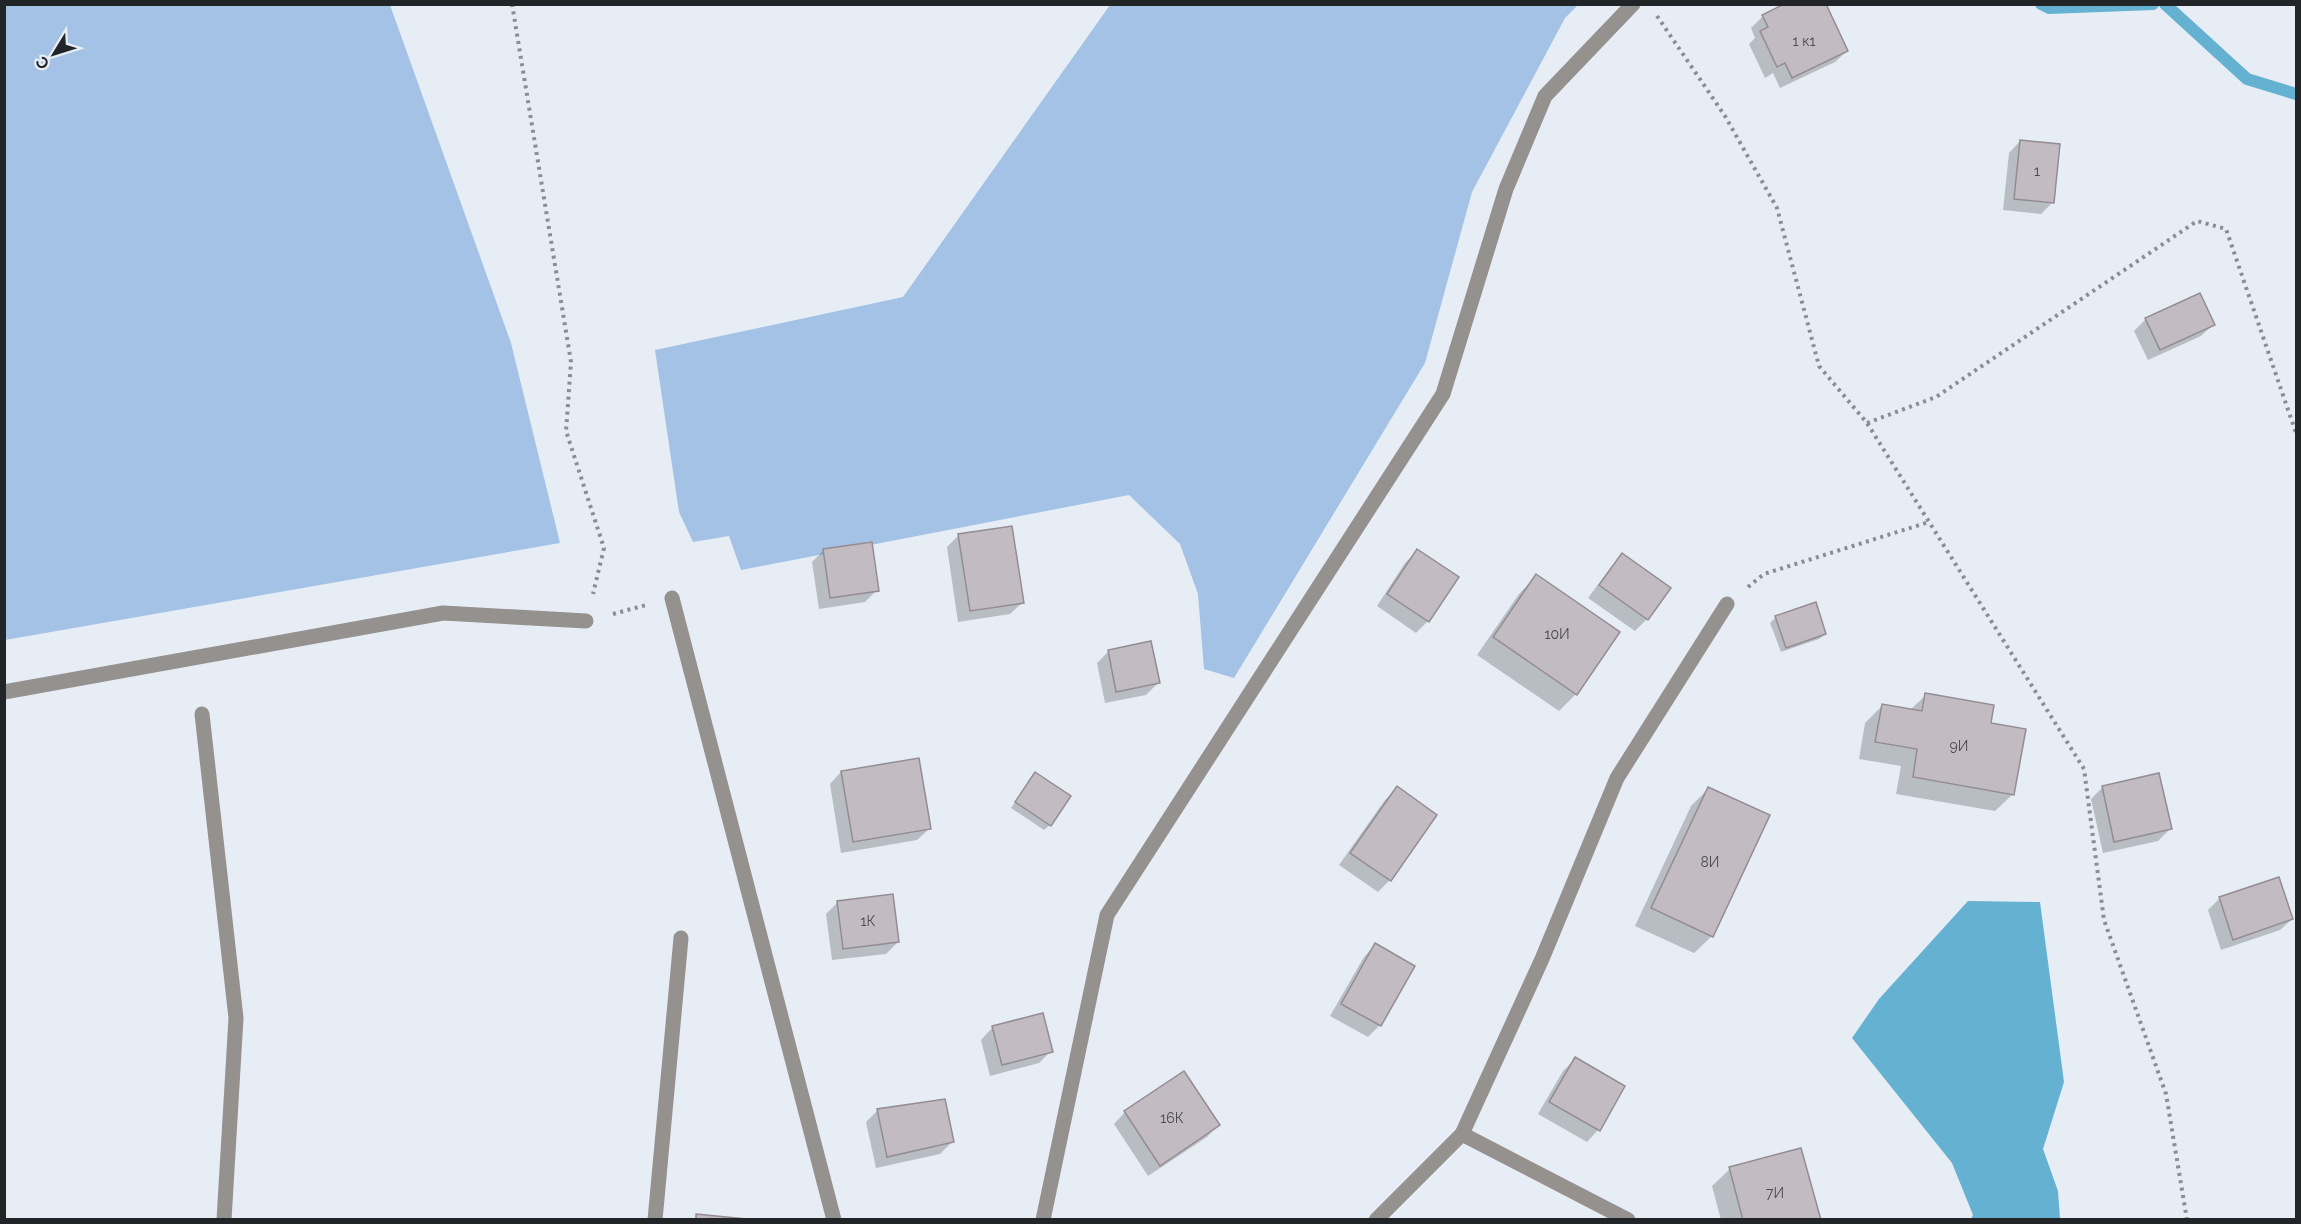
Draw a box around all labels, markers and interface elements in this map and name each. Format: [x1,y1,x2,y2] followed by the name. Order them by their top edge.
[24,24,84,84] north arrow
[1793,33,1815,49] house number: 1 к1
[32,53,53,73] text: С
[2034,163,2040,179] house number: 1
[1544,626,1570,642] house number: 10И
[1950,738,1968,754] house number: 9И
[1701,854,1719,870] house number: 8И
[861,913,876,929] house number: 1К
[1160,1110,1184,1126] house number: 16К
[1766,1185,1784,1201] house number: 7И

